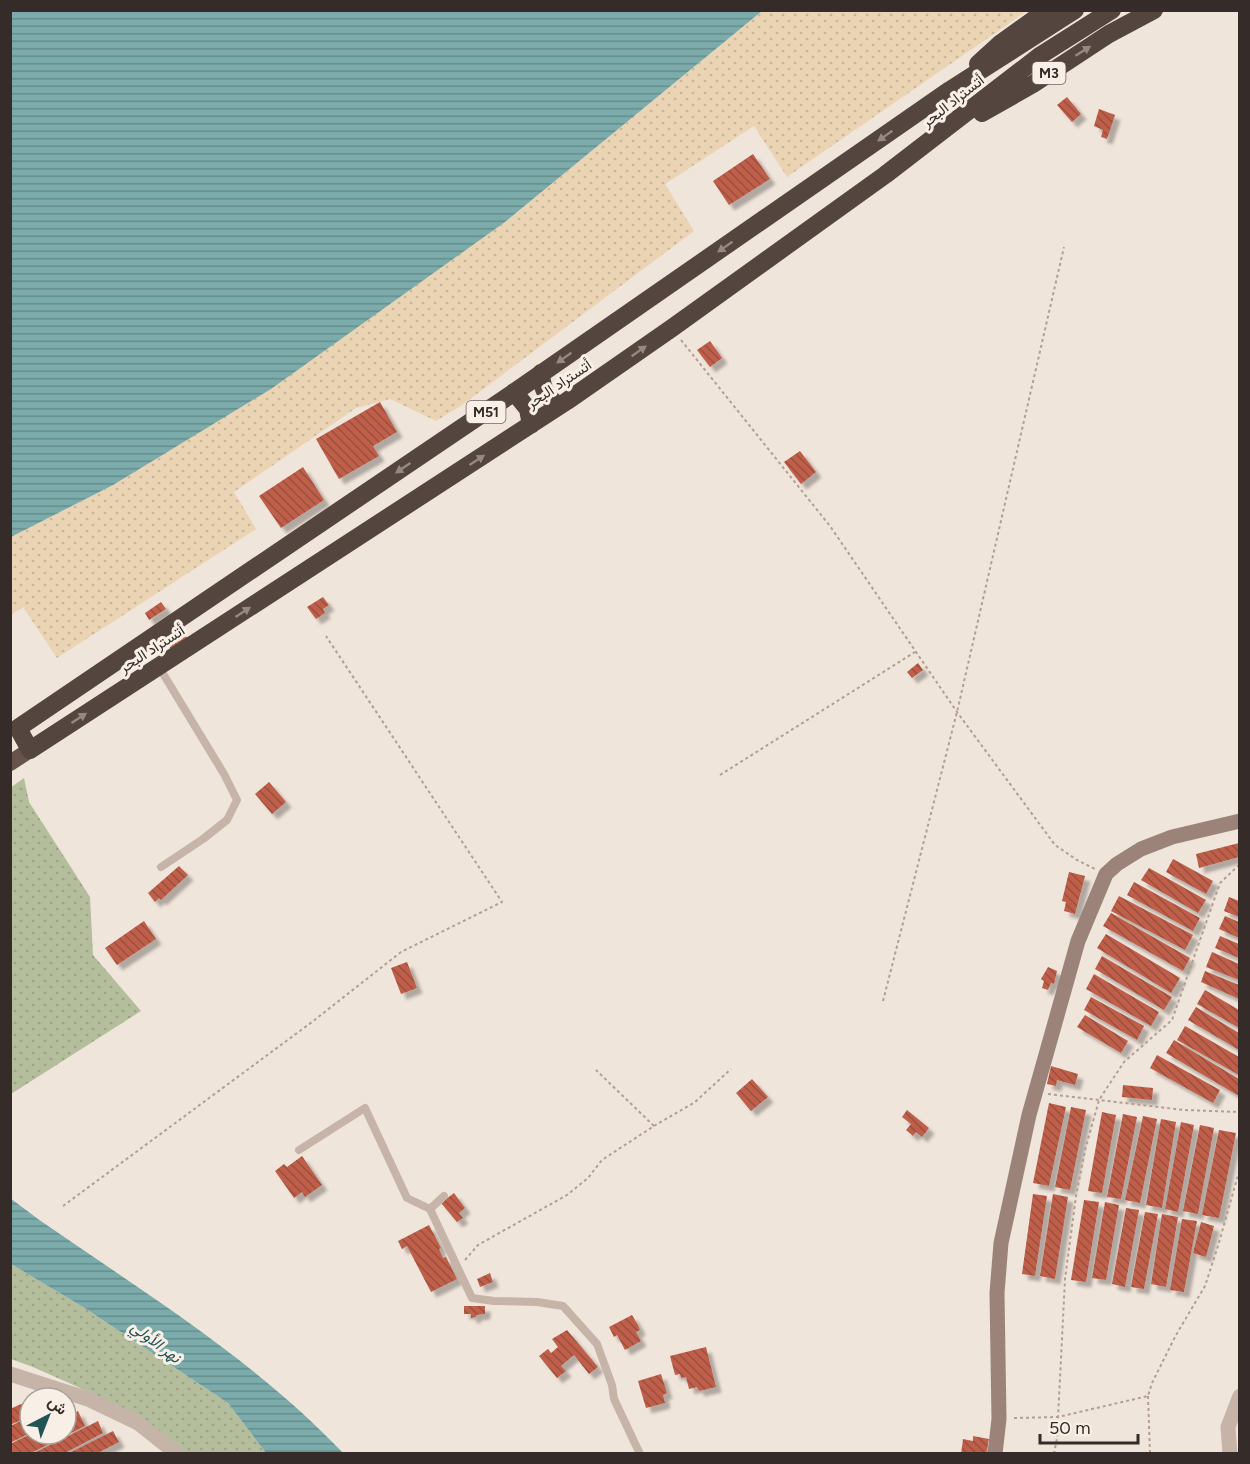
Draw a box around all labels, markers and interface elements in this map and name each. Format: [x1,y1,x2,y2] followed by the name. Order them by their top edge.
[1075,45,1092,56] one-way arrow
[1032,62,1066,84] road number: M3
[917,71,988,132] street label: أتستراد البحر
[878,130,894,142] one-way arrow
[717,241,733,253] one-way arrow
[630,345,646,357] one-way arrow
[557,352,573,364] one-way arrow
[522,355,595,413] street label: أتستراد البحر
[466,401,506,423] road number: M51
[469,455,485,466] one-way arrow
[396,462,412,474] one-way arrow
[235,607,251,618] one-way arrow
[115,621,188,677] street label: أتستراد البحر
[71,713,87,724] one-way arrow
[125,1317,186,1371] water label: نهر الأولي
[18,1386,78,1446] north arrow
[44,1392,71,1419] text: ش
[1040,1407,1138,1445] scale bar
[1049,1417,1091,1439] text: 50 m

